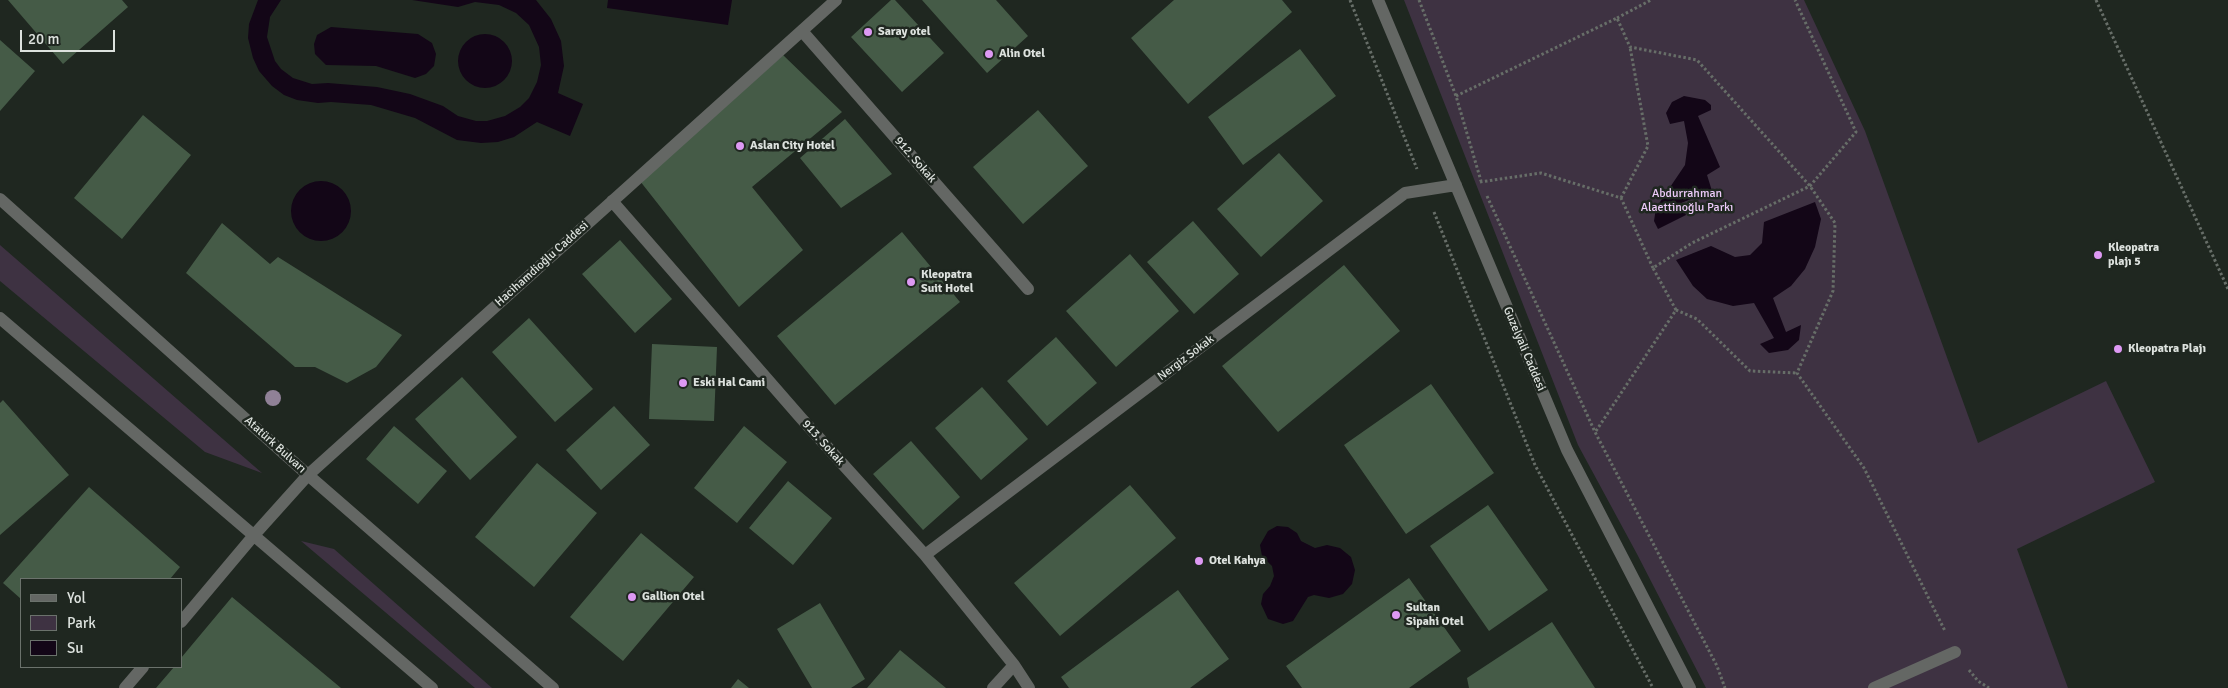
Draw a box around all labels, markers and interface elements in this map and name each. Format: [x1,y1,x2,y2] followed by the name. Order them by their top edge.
[22,20,118,52] scale bar
[878,25,930,39] place label: Saray otel
[862,26,874,38] marker: Saray otel
[28,30,59,48] text: 20 m
[999,47,1045,61] place label: Alin Otel
[983,48,995,60] marker: Alin Otel
[891,134,939,186] street label: 912. Sokak
[750,139,835,153] place label: Aslan City Hotel
[734,140,746,152] marker: Aslan City Hotel
[1641,187,1733,215] park label: Abdurrahman Alaettinoğlu Parkı
[492,218,592,310] street label: Hacihamdioğlu Caddesi
[2108,241,2159,269] place label: Kleopatra plajı 5
[2092,249,2104,261] marker: Kleopatra plajı 5
[921,268,974,296] place label: Kleopatra Suit Hotel
[905,276,917,288] marker: Kleopatra Suit Hotel
[1500,305,1548,393] street label: Guzelyali Caddesi
[1155,332,1217,384] street label: Nergiz Sokak
[2128,342,2206,356] place label: Kleopatra Plajı
[2112,343,2124,355] marker: Kleopatra Plajı
[693,376,765,390] place label: Eski Hal Cami
[677,377,689,389] marker: Eski Hal Cami
[241,414,309,476] street label: Atatürk Bulvarı
[799,417,847,469] street label: 913. Sokak
[1209,554,1266,568] place label: Otel Kahya
[1193,555,1205,567] marker: Otel Kahya
[20,578,182,668] legend
[67,589,86,607] text: Yol
[642,590,704,604] place label: Gallion Otel
[626,591,638,603] marker: Gallion Otel
[1406,601,1464,629] place label: Sultan Sipahi Otel
[1390,609,1402,621] marker: Sultan Sipahi Otel
[67,614,96,632] text: Park
[67,639,84,657] text: Su

